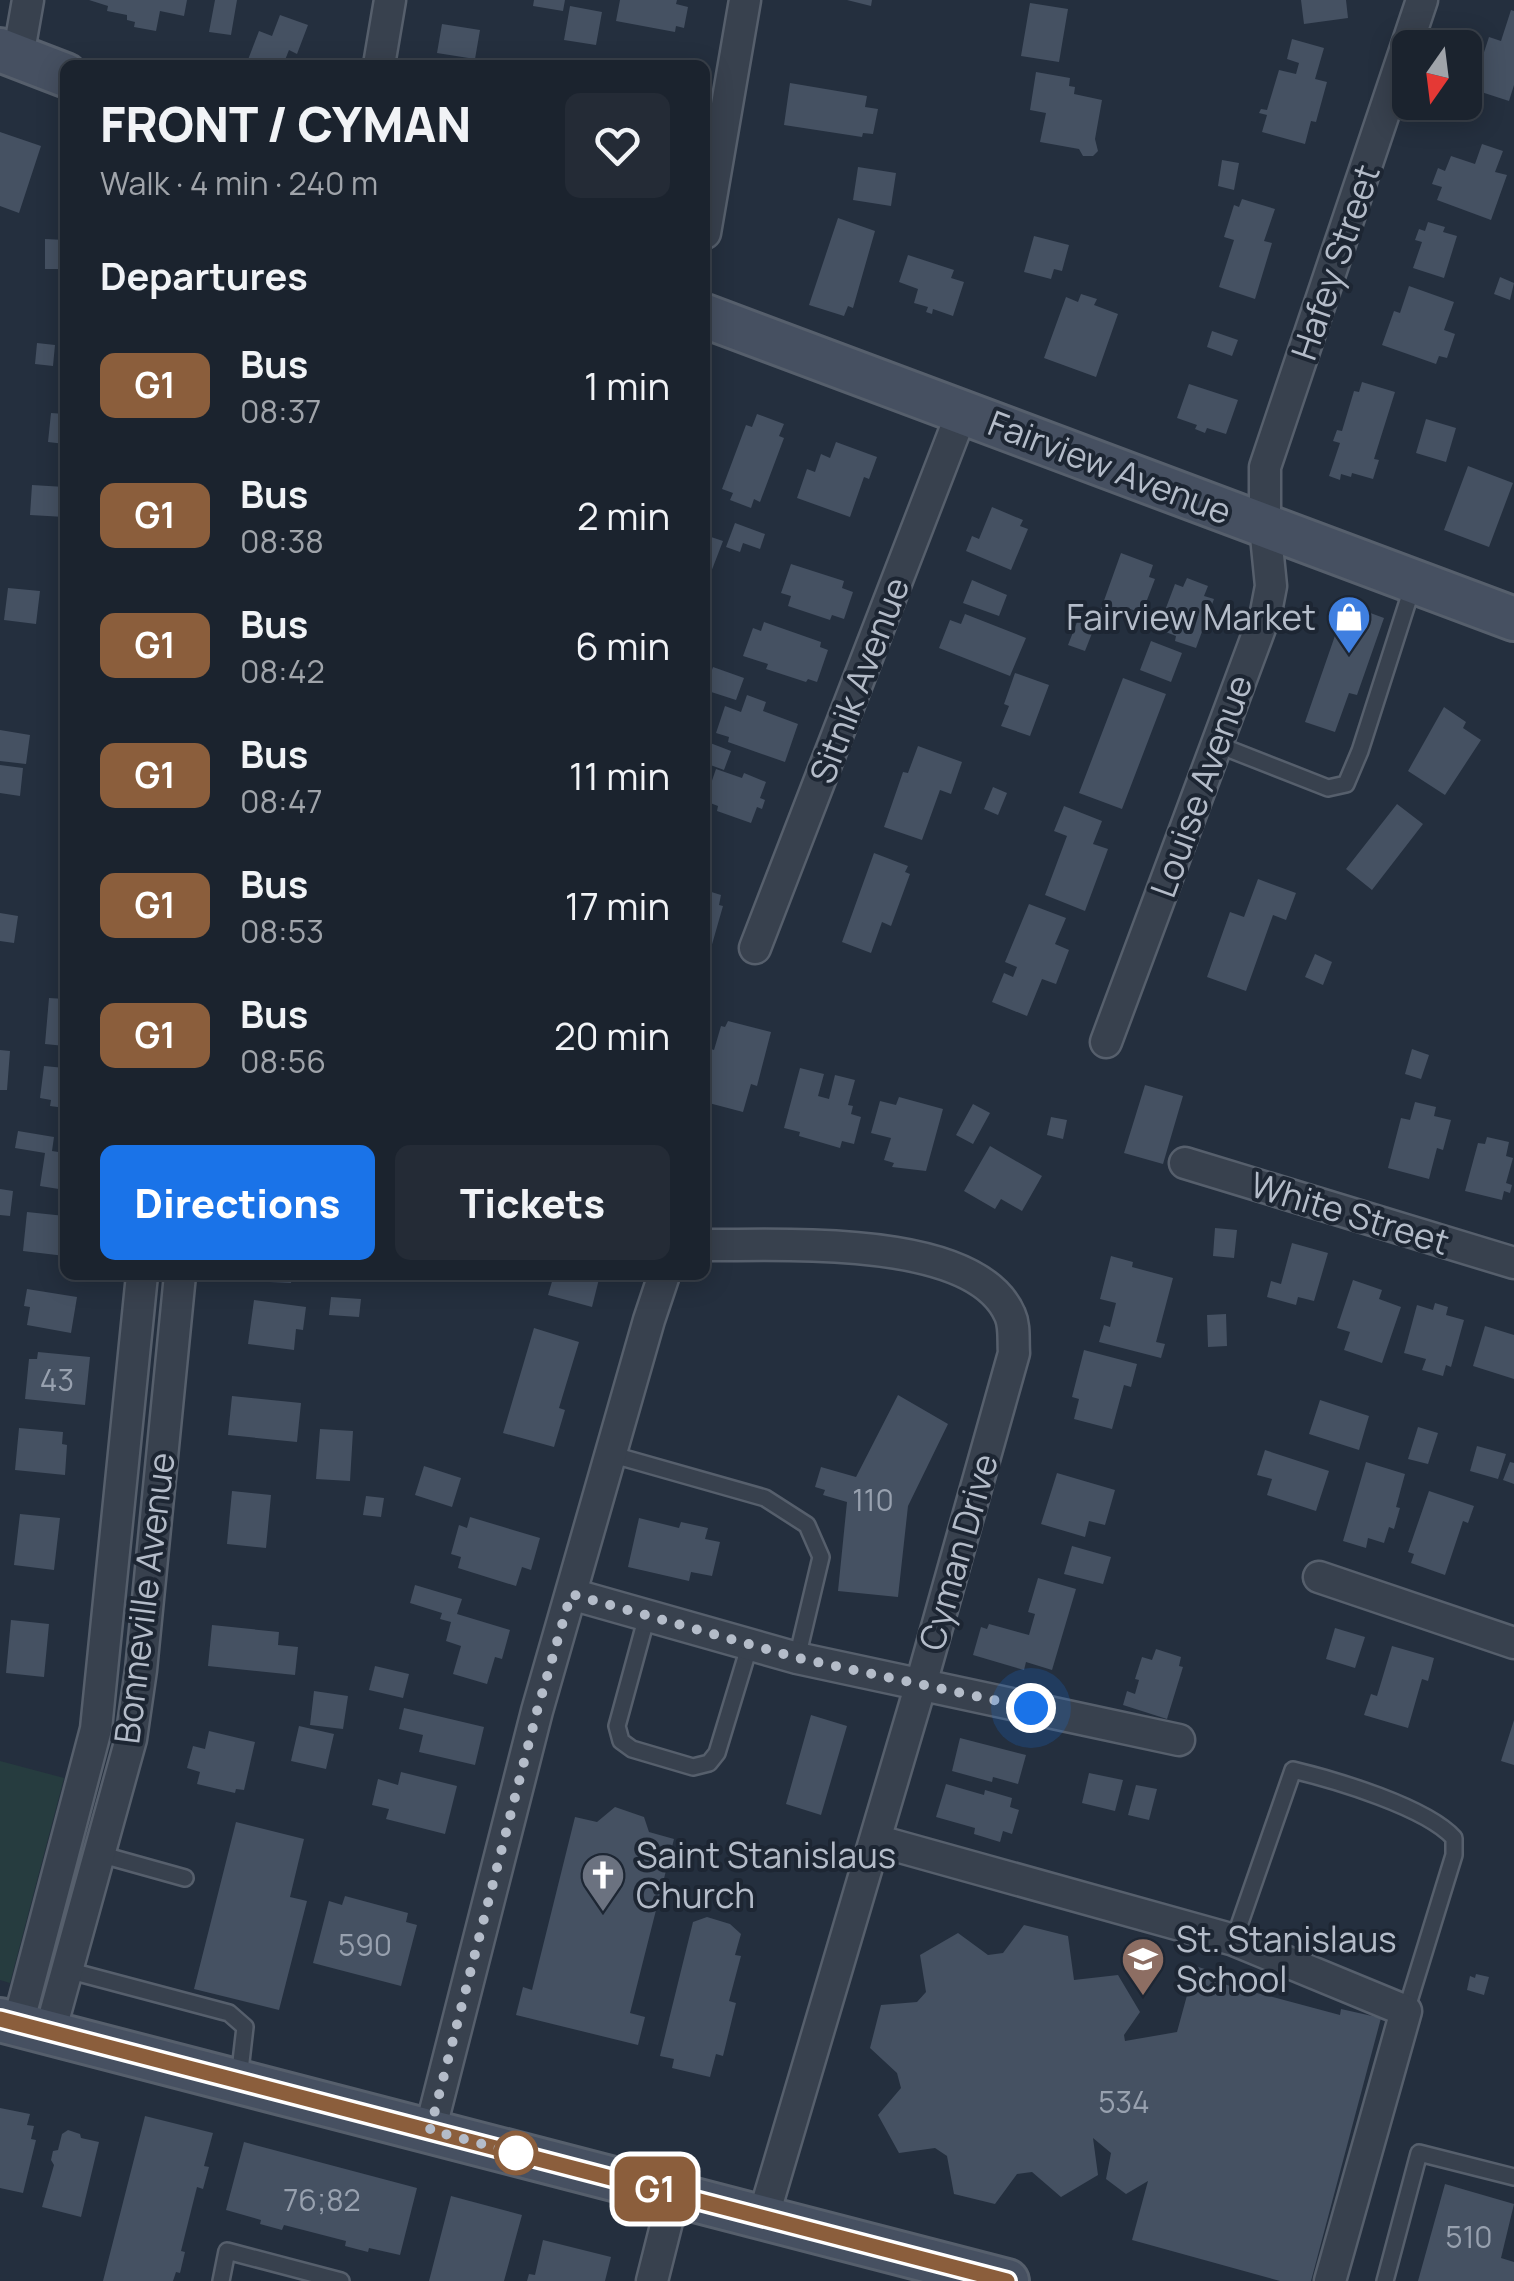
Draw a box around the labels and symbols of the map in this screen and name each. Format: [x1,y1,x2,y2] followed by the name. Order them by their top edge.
[1392,30,1482,120] north arrow
[1279,158,1391,366] street label: Hafey Street
[982,399,1238,535] street label: Fairview Avenue
[798,570,920,790] street label: Sitnik Avenue
[1066,593,1316,641] place label: Fairview Market
[1326,594,1372,655] shop icon: Fairview Market
[1139,668,1263,904] street label: Louise Avenue
[1245,1160,1455,1266] street label: White Street
[40,1359,74,1400] house number: 43
[907,1448,1009,1656] street label: Cyman Drive
[102,1450,186,1746] street label: Bonneville Avenue
[852,1479,894,1520] house number: 110
[1006,1683,1056,1733] your location
[636,1831,896,1919] place label: Saint Stanislaus Church
[580,1852,626,1913] church icon: Saint Stanislaus Church
[1176,1915,1397,2003] place label: St. Stanislaus School
[338,1924,392,1965] house number: 590
[1120,1936,1166,1997] school or university icon: St. Stanislaus School
[1098,2081,1150,2122] house number: 534
[495,2132,537,2174] unlabelled marker
[610,2156,700,2222] line badge: G1
[283,2179,361,2220] house number: 76;82
[1445,2216,1493,2257] house number: 510

